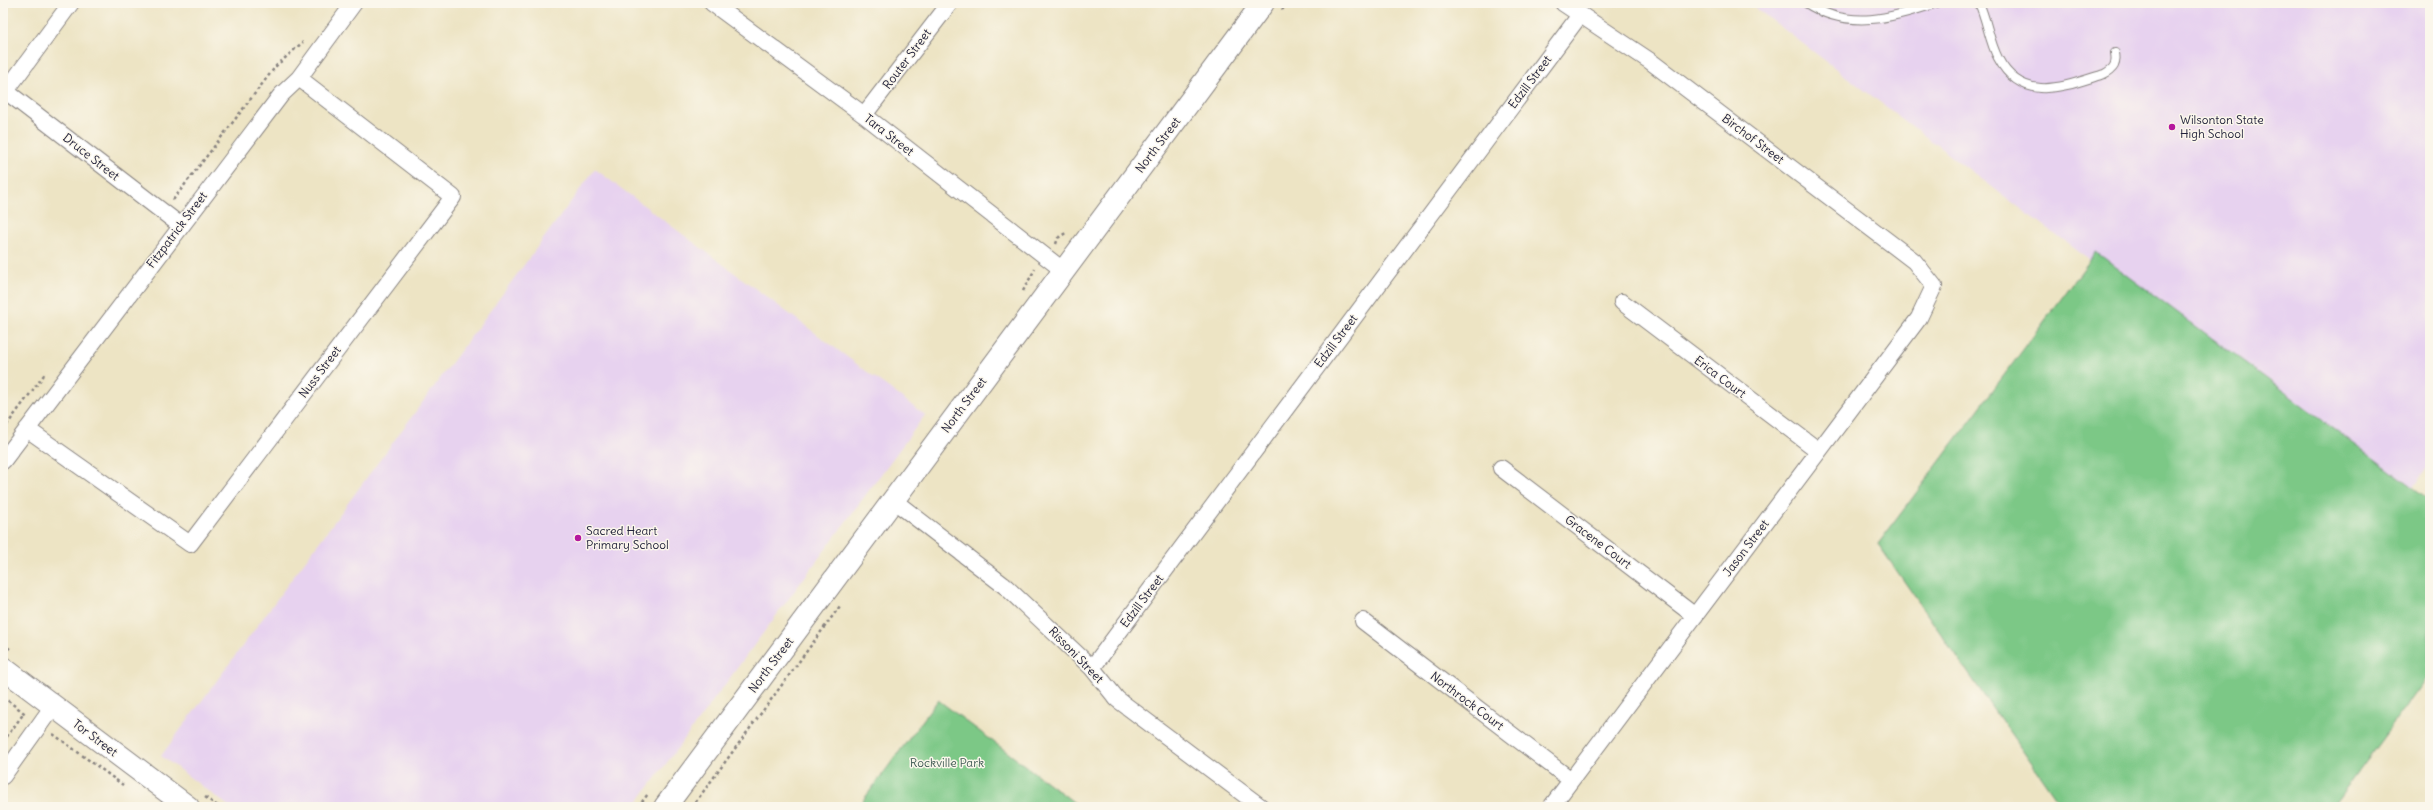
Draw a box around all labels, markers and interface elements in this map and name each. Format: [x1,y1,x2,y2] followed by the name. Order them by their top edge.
[879,26,934,92] street label: Router Street
[1505,52,1554,111] street label: Edzill Street
[1719,110,1787,167] street label: Birchof Street
[861,111,917,159] street label: Tara Street
[2180,112,2264,141] place label: Wilsonton State High School
[1132,114,1183,175] street label: North Street
[2167,122,2177,132] marker: Wilsonton State High School
[60,130,123,183] street label: Druce Street
[143,189,210,271] street label: Fitzpatrick Street
[1311,311,1360,370] street label: Edzill Street
[295,343,344,401] street label: Nuss Street
[1692,352,1749,401] street label: Erica Court
[938,374,989,435] street label: North Street
[1562,512,1634,571] street label: Gracene Court
[1719,516,1772,579] street label: Jason Street
[586,523,669,552] place label: Sacred Heart Primary School
[573,533,583,543] marker: Sacred Heart Primary School
[1117,571,1166,630] street label: Edzill Street
[1046,623,1107,686] street label: Rissoni Street
[745,634,796,695] street label: North Street
[1428,668,1507,733] street label: Northrock Court
[70,716,121,759] street label: Tor Street
[910,755,984,770] park label: Rockville Park

